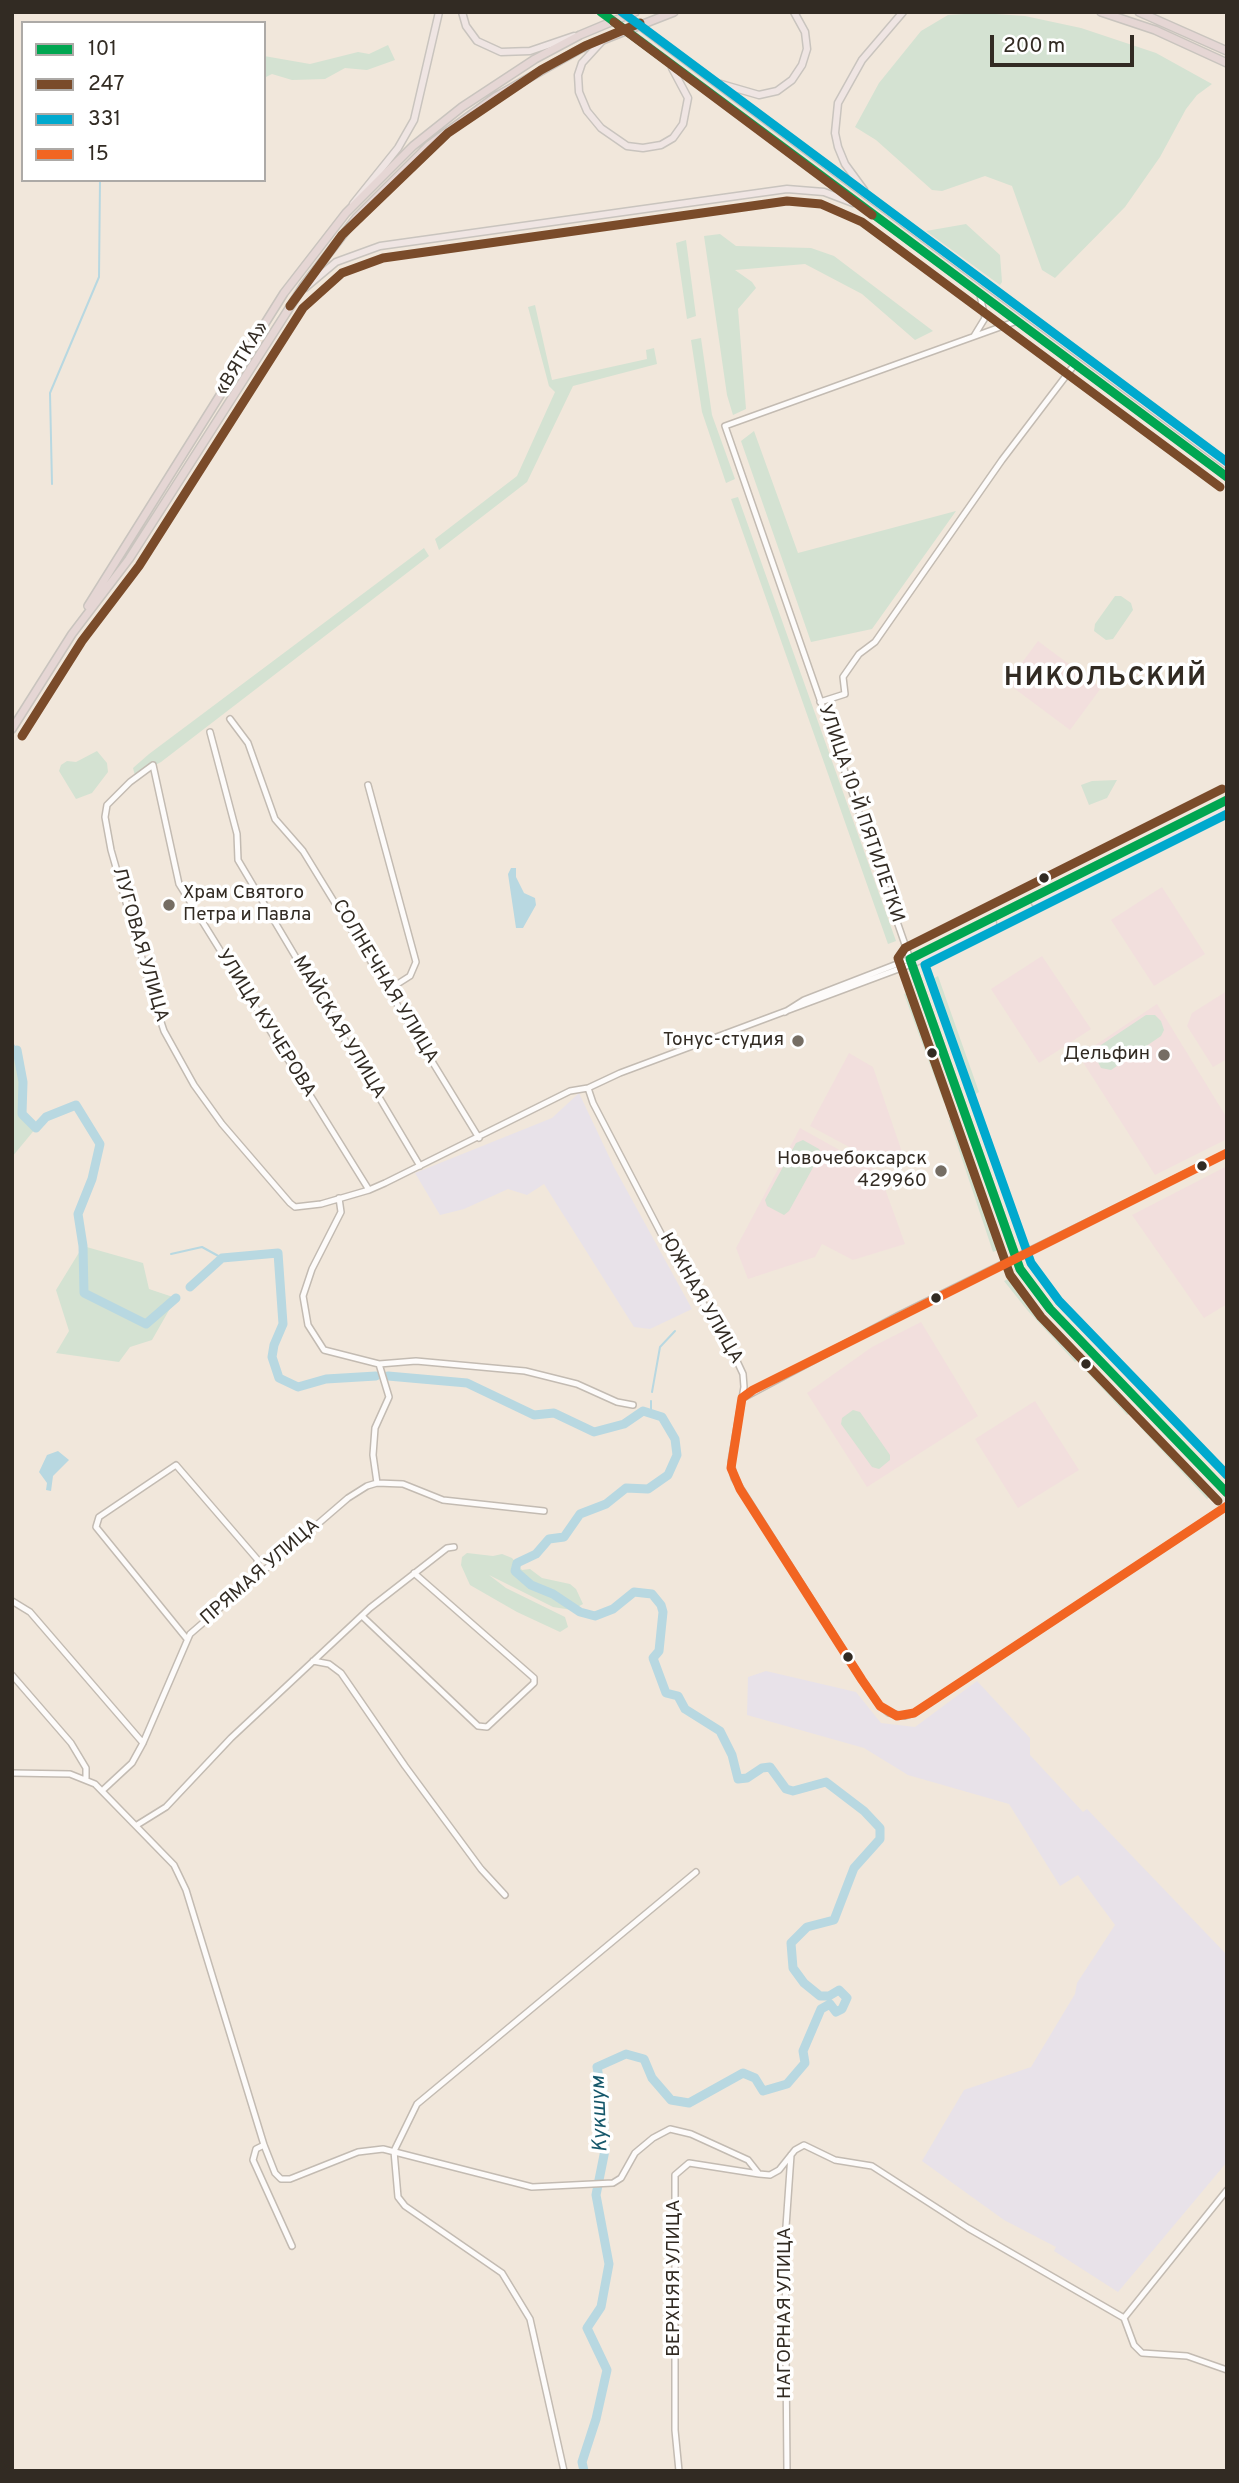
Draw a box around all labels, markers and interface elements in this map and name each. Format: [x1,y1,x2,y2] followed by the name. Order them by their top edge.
[21,21,266,182] legend
[994,21,1138,65] scale bar
[1003,33,1065,60] text: 200 m
[88,36,117,63] text: 101
[88,71,124,98] text: 247
[88,106,121,133] text: 331
[88,141,109,168] text: 15
[212,318,274,400] street label: «ВЯТКА»
[1005,664,1207,696] district label: НИКОЛЬСКИЙ
[812,702,908,926] street label: УЛИЦА 10-Й ПЯТИЛЕТКИ
[106,865,172,1025] street label: ЛУГОВАЯ УЛИЦА
[1037,871,1051,885] unlabelled marker
[183,883,311,927] place label: Храм Святого Петра и Павла
[326,896,442,1068] street label: СОЛНЕЧНАЯ УЛИЦА
[161,897,177,913] marker: Храм Святого Петра и Павла
[210,946,320,1102] street label: УЛИЦА КУЧЕРОВА
[286,952,390,1104] street label: МАЙСКАЯ УЛИЦА
[663,1030,784,1052] place label: Тонус-студия
[790,1033,806,1049] marker: Тонус-студия
[1063,1044,1150,1066] place label: Дельфин
[925,1046,939,1060] unlabelled marker
[1156,1047,1172,1063] marker: Дельфин
[777,1149,927,1193] place label: Новочебоксарск 429960
[1195,1159,1209,1173] unlabelled marker
[933,1163,949,1179] marker: Новочебоксарск 429960
[653,1230,747,1368] street label: ЮЖНАЯ УЛИЦА
[929,1291,943,1305] unlabelled marker
[1079,1357,1093,1371] unlabelled marker
[197,1515,325,1631] street label: ПРЯМАЯ УЛИЦА
[841,1650,855,1664] unlabelled marker
[587,2075,615,2153] water label: Кукшум
[664,2199,686,2357] street label: ВЕРХНЯЯ УЛИЦА
[775,2227,797,2399] street label: НАГОРНАЯ УЛИЦА

